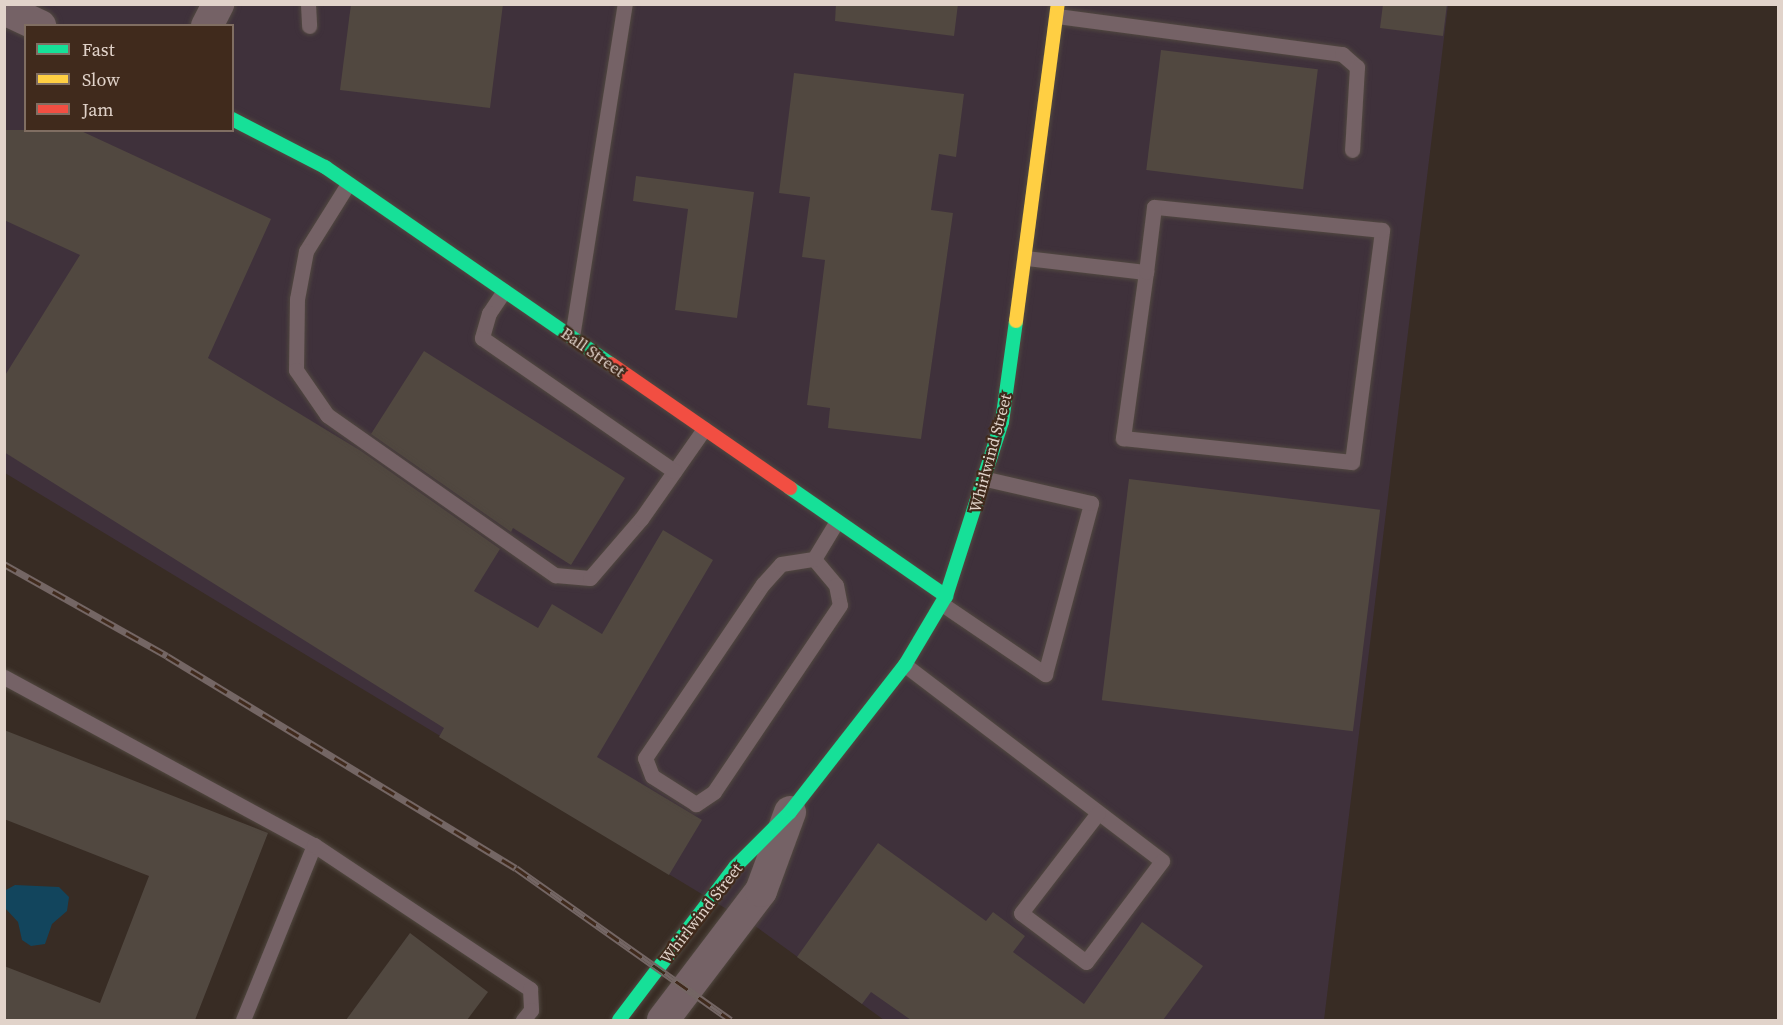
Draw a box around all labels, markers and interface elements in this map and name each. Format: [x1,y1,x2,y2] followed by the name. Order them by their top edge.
[24,24,234,132] legend
[82,37,115,62] text: Fast
[82,67,120,92] text: Slow
[82,97,114,122] text: Jam
[558,323,628,381] street label: Ball Street
[965,392,1015,514] street label: Whirlwind Street
[656,859,746,967] street label: Whirlwind Street

